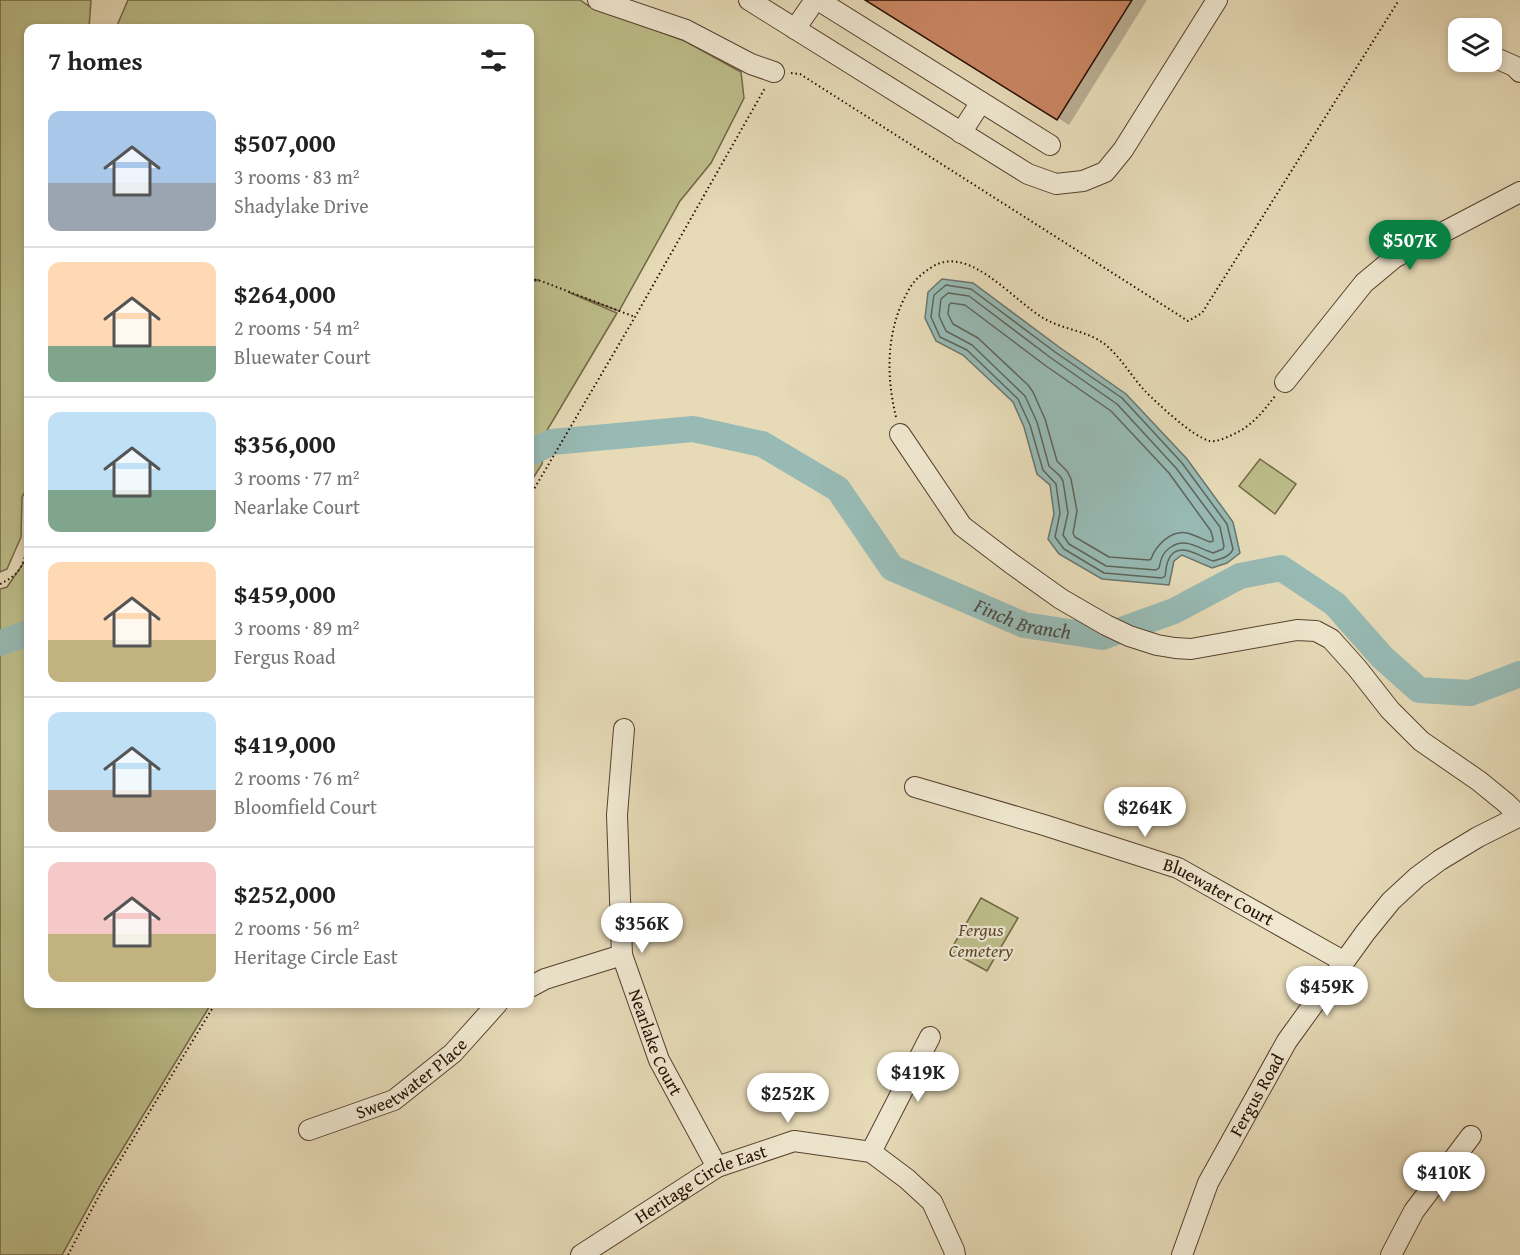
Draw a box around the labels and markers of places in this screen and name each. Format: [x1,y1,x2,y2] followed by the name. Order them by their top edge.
[1368,220,1452,271] pin: $507K
[1103,787,1187,838] pin: $264K
[600,903,684,954] pin: $356K
[1285,966,1369,1017] pin: $459K
[876,1052,960,1103] pin: $419K
[746,1073,830,1124] pin: $252K
[1402,1152,1486,1203] pin: $410K

